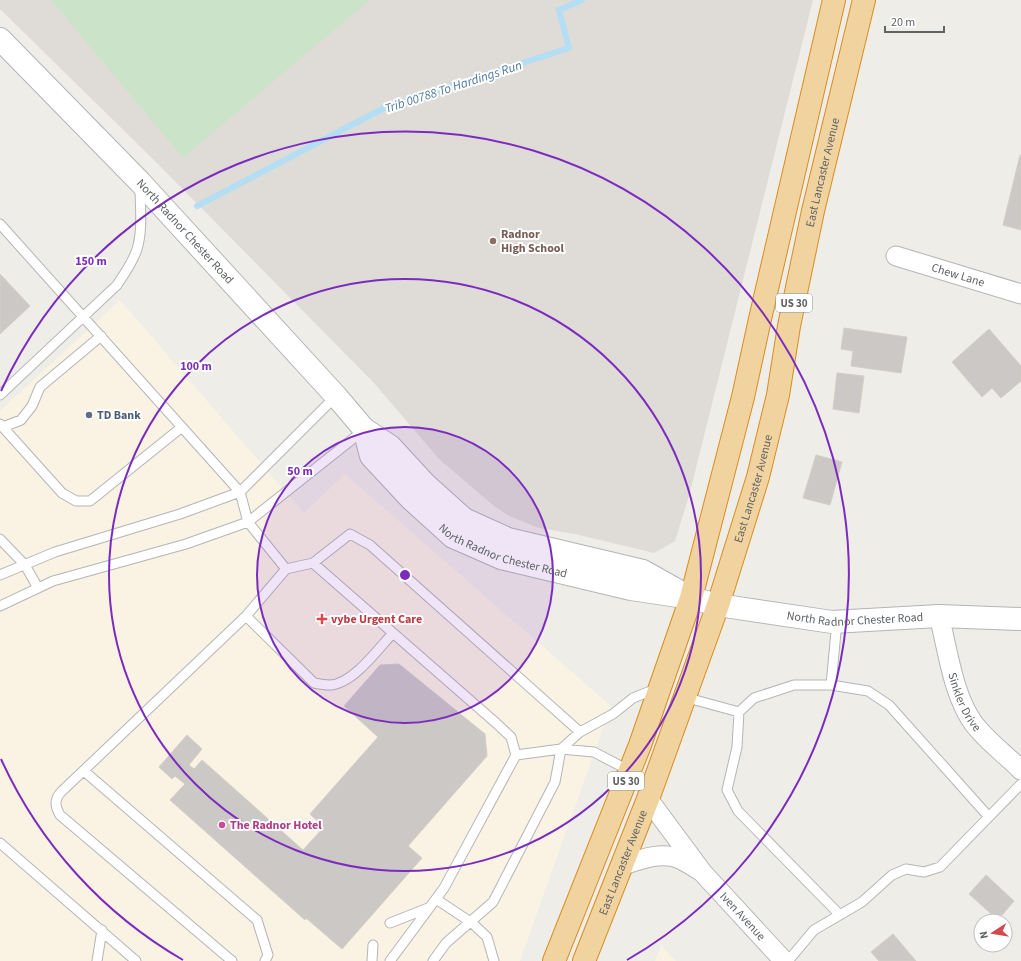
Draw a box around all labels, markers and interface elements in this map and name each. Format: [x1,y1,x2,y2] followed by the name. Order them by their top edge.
[885,8,944,34] scale bar
[891,14,915,31] text: 20 m
[382,56,524,118] water label: Trib 00788 To Hardings Run
[802,116,844,229] street label: East Lancaster Avenue
[132,175,237,288] street label: North Radnor Chester Road
[501,226,565,257] place label: Radnor High School
[488,236,498,246] marker: Radnor High School
[75,253,107,270] text: 150 m
[929,259,987,292] street label: Chew Lane
[776,294,812,312] road number: US 30
[180,358,212,375] text: 100 m
[97,407,141,424] place label: TD Bank
[84,410,94,420] marker: TD Bank
[730,433,777,545] street label: East Lancaster Avenue
[287,463,313,480] text: 50 m
[435,520,569,582] street label: North Radnor Chester Road
[398,568,412,582] centre of rings
[786,607,924,631] street label: North Radnor Chester Road
[331,611,422,628] place label: vybe Urgent Care
[316,613,328,625] marker: vybe Urgent Care
[943,671,985,736] street label: Sinkler Drive
[608,772,644,790] road number: US 30
[595,807,652,918] street label: East Lancaster Avenue
[230,817,322,834] place label: The Radnor Hotel
[217,820,227,830] marker: The Radnor Hotel
[716,889,769,945] street label: Iven Avenue
[973,913,1013,953] north arrow
[976,930,992,940] text: N

